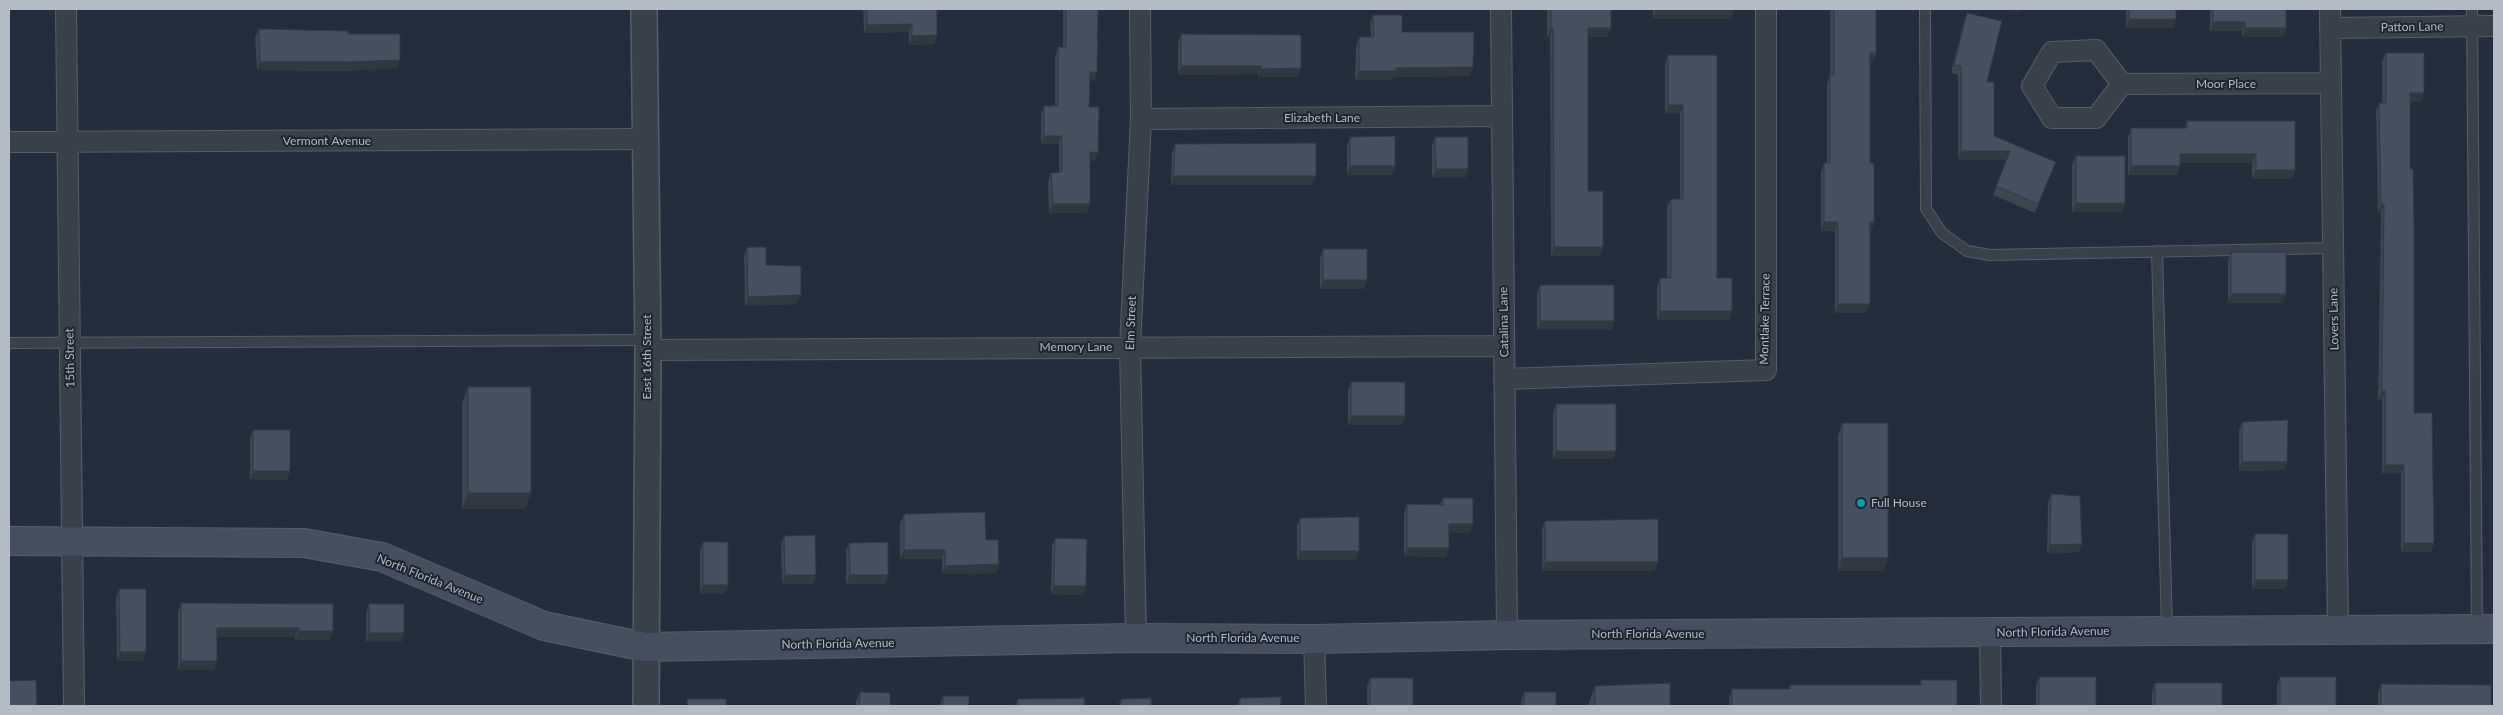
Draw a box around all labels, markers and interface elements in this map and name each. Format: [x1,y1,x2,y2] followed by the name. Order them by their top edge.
[2380,19,2444,35] street label: Patton Lane
[2196,77,2256,91] street label: Moor Place
[1284,111,1360,125] street label: Elizabeth Lane
[283,134,371,148] street label: Vermont Avenue
[1757,273,1773,365] street label: Montlake Terrace
[1496,286,1512,358] street label: Catalina Lane
[2326,288,2342,350] street label: Lovers Lane
[1123,296,1139,350] street label: Elm Street
[640,315,654,399] street label: East 16th Street
[62,328,78,388] street label: 15th Street
[1040,340,1112,354] street label: Memory Lane
[1871,496,1927,510] place label: Full House
[1855,497,1867,509] marker: Full House
[375,551,485,607] street label: North Florida Avenue
[1996,624,2110,640] street label: North Florida Avenue
[1591,627,1705,641] street label: North Florida Avenue
[1186,631,1300,645] street label: North Florida Avenue
[781,636,895,652] street label: North Florida Avenue

